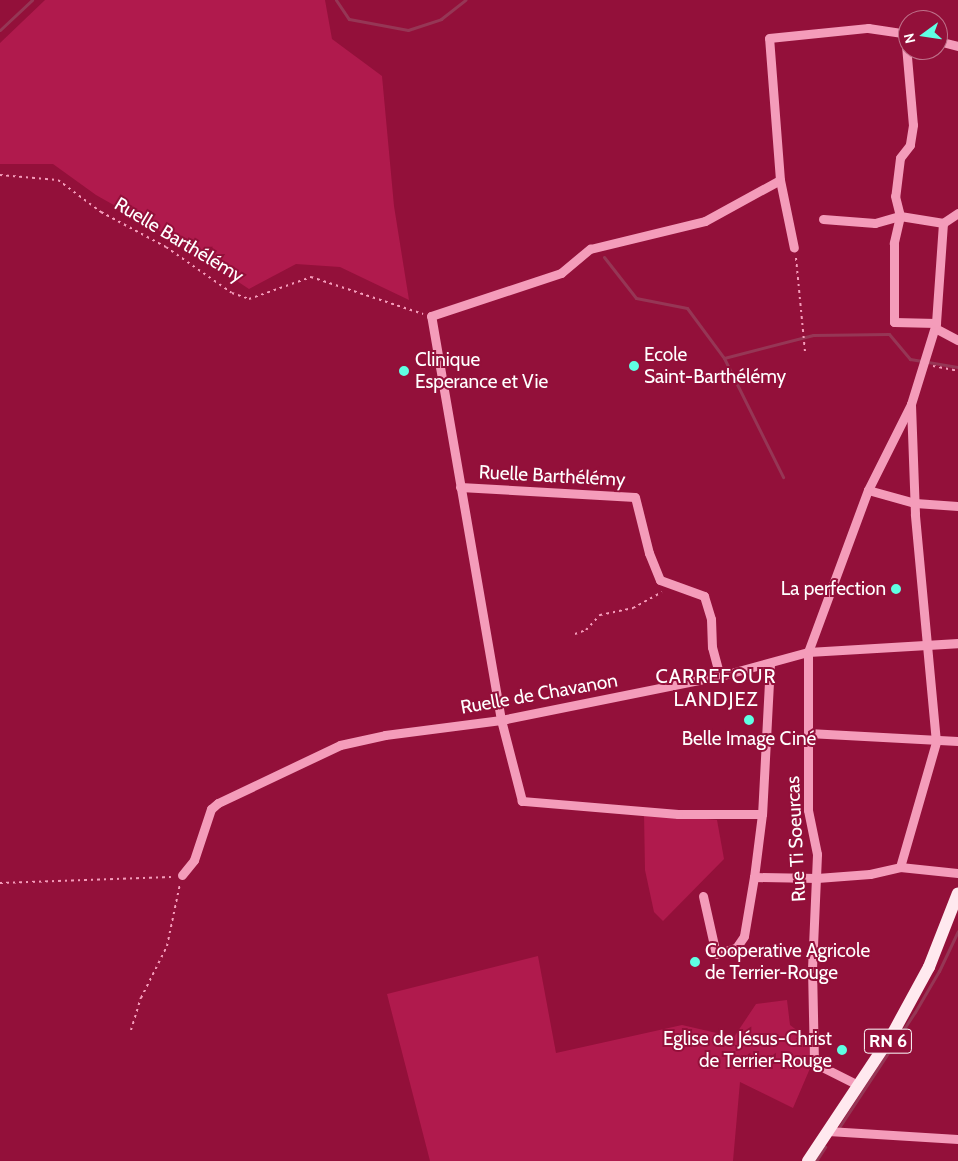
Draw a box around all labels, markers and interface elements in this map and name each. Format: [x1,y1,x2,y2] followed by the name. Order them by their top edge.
[898,10,948,60] north arrow
[899,31,919,45] text: N
[110,192,248,288] street label: Ruelle Barthélémy
[644,344,786,388] place label: Ecole Saint-Barthélémy
[415,349,548,393] place label: Clinique Esperance et Vie
[628,360,640,372] marker: Ecole Saint-Barthélémy
[397,364,411,378] marker: Clinique Esperance et Vie
[478,461,626,491] street label: Ruelle Barthélémy
[781,578,886,600] place label: La perfection
[890,583,902,595] marker: La perfection
[654,665,778,712] district label: CARREFOUR LANDJEZ
[459,669,619,719] street label: Ruelle de Chavanon
[743,714,755,726] marker: Belle Image Ciné
[682,728,816,750] place label: Belle Image Ciné
[781,775,811,903] street label: Rue Ti Soeurcas
[705,940,870,984] place label: Cooperative Agricole de Terrier-Rouge
[689,956,701,968] marker: Cooperative Agricole de Terrier-Rouge
[863,1026,913,1056] road number: RN 6
[663,1028,832,1072] place label: Eglise de Jésus-Christ de Terrier-Rouge
[836,1044,848,1056] marker: Eglise de Jésus-Christ de Terrier-Rouge

